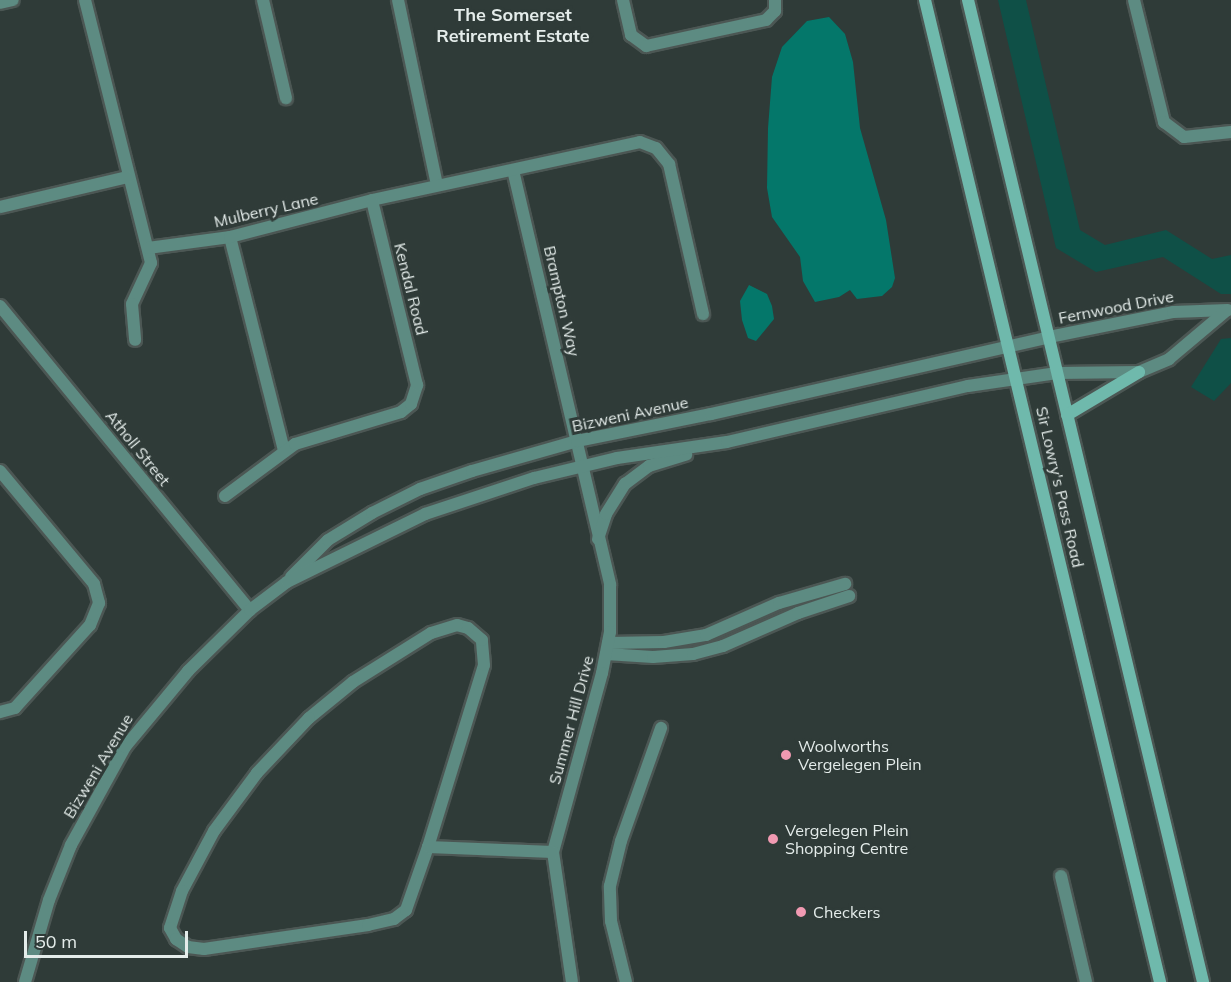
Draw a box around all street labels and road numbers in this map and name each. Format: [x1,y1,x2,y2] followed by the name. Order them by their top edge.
[212,189,320,231] street label: Mulberry Lane
[390,241,432,337] street label: Kendal Road
[540,244,584,358] street label: Brampton Way
[1057,286,1175,328] street label: Fernwood Drive
[570,392,690,436] street label: Bizweni Avenue
[1032,405,1088,569] street label: Sir Lowry's Pass Road
[102,406,174,490] street label: Atholl Street
[545,654,597,786] street label: Summer Hill Drive
[59,710,137,822] street label: Bizweni Avenue

